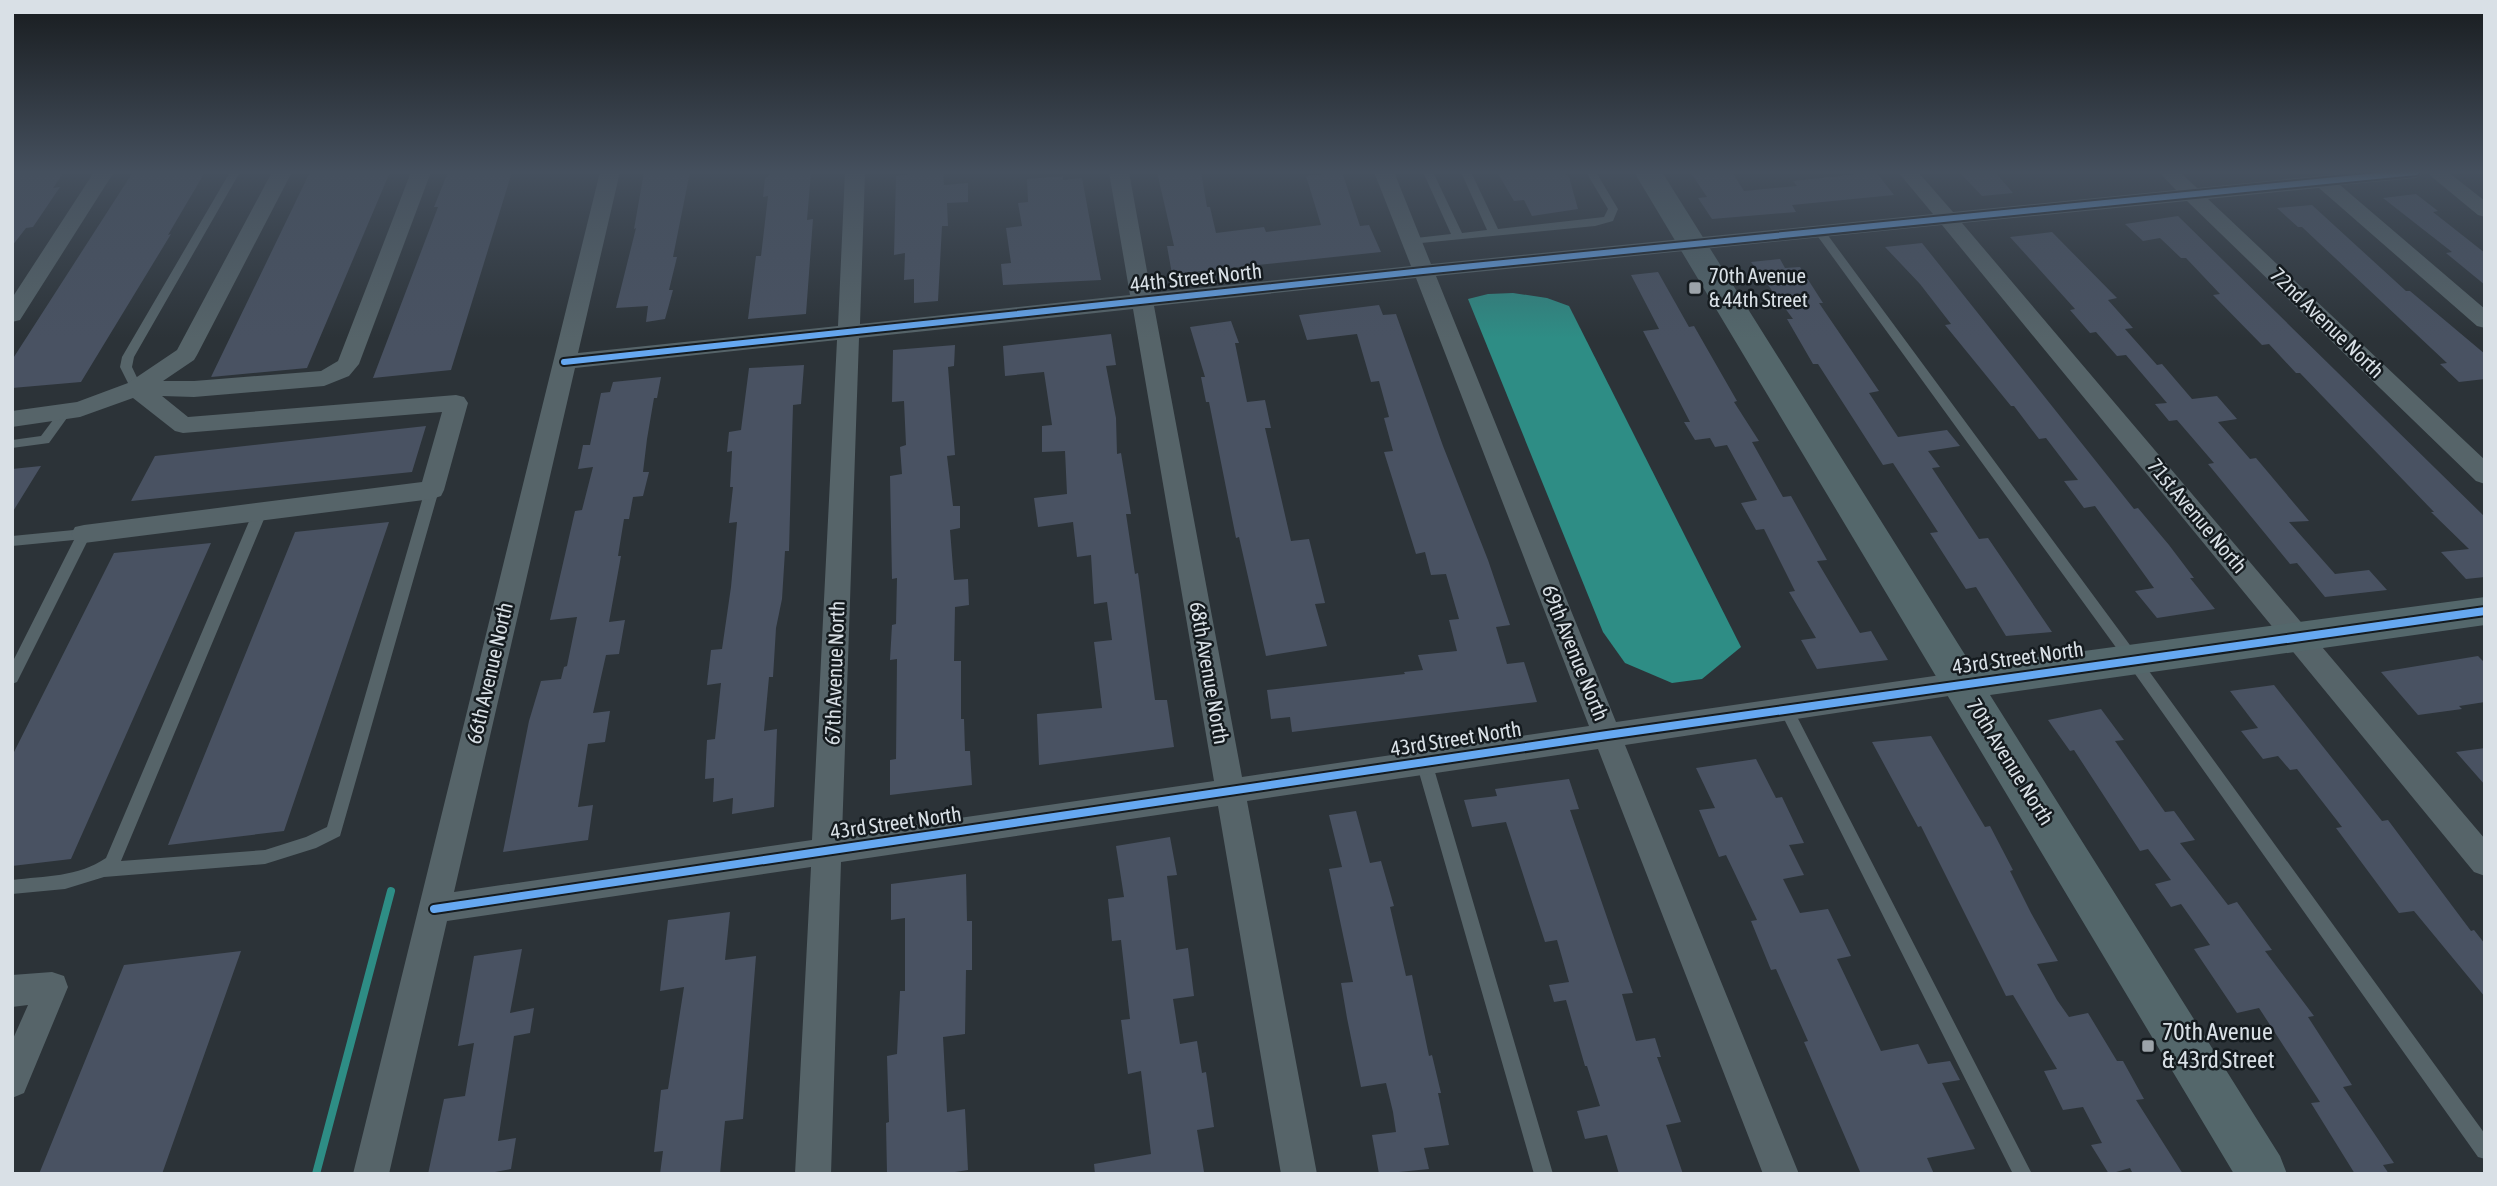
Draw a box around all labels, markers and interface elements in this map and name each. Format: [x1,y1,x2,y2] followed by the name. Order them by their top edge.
[1129,258,1263,296] street label: 44th Street North
[2266,262,2389,382] street label: 72nd Avenue North
[1709,263,1808,311] place label: 70th Avenue & 44th Street
[1687,280,1703,296] marker: 70th Avenue & 44th Street
[2143,453,2252,577] street label: 71st Avenue North
[1538,581,1614,724] street label: 69th Avenue North
[461,600,517,746] street label: 66th Avenue North
[819,600,849,746] street label: 67th Avenue North
[1186,600,1234,746] street label: 68th Avenue North
[1951,636,2085,678] street label: 43rd Street North
[1962,694,2059,829] street label: 70th Avenue North
[1389,716,1523,760] street label: 43rd Street North
[829,801,963,843] street label: 43rd Street North
[2162,1018,2275,1073] place label: 70th Avenue & 43rd Street
[2140,1038,2156,1054] marker: 70th Avenue & 43rd Street

